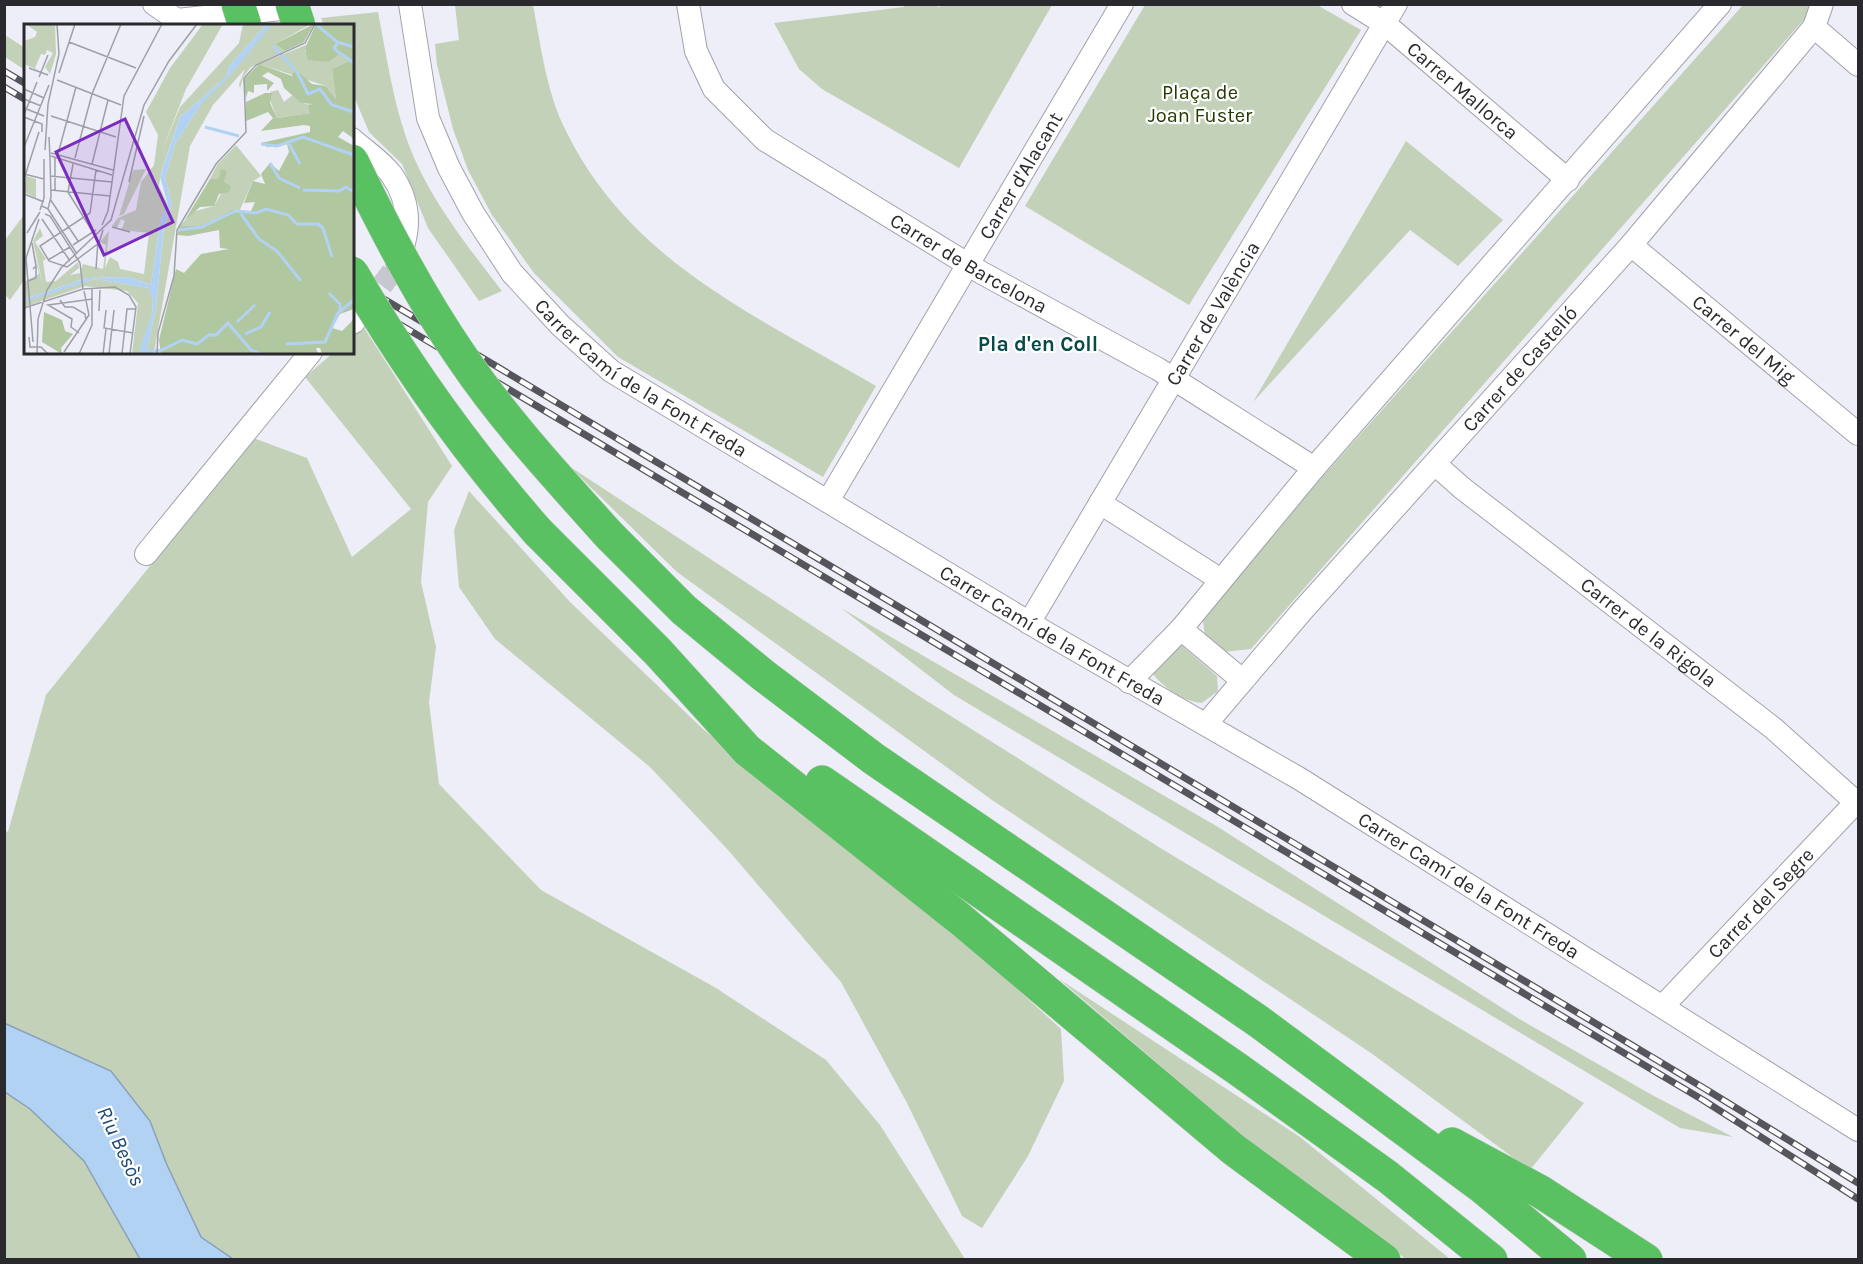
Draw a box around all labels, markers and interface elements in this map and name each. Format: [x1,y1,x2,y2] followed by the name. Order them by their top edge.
[24,24,354,354] inset map
[1403,37,1523,144] street label: Carrer Mallorca
[1148,81,1253,127] park label: Plaça de Joan Fuster
[974,108,1067,243] street label: Carrer d'Alacant
[886,208,1051,318] street label: Carrer de Barcelona
[1161,237,1264,390] street label: Carrer de València
[1688,290,1800,388] street label: Carrer del Mig
[530,294,751,462] street label: Carrer Camí de la Font Freda
[1457,301,1582,436] street label: Carrer de Castelló
[978,332,1098,356] district label: Pla d'en Coll
[936,560,1169,710] street label: Carrer Camí de la Font Freda
[1576,572,1721,692] street label: Carrer de la Rigola
[1354,807,1584,963] street label: Carrer Camí de la Font Freda
[1703,843,1818,963] street label: Carrer del Segre
[92,1102,150,1190] water label: Riu Besòs

